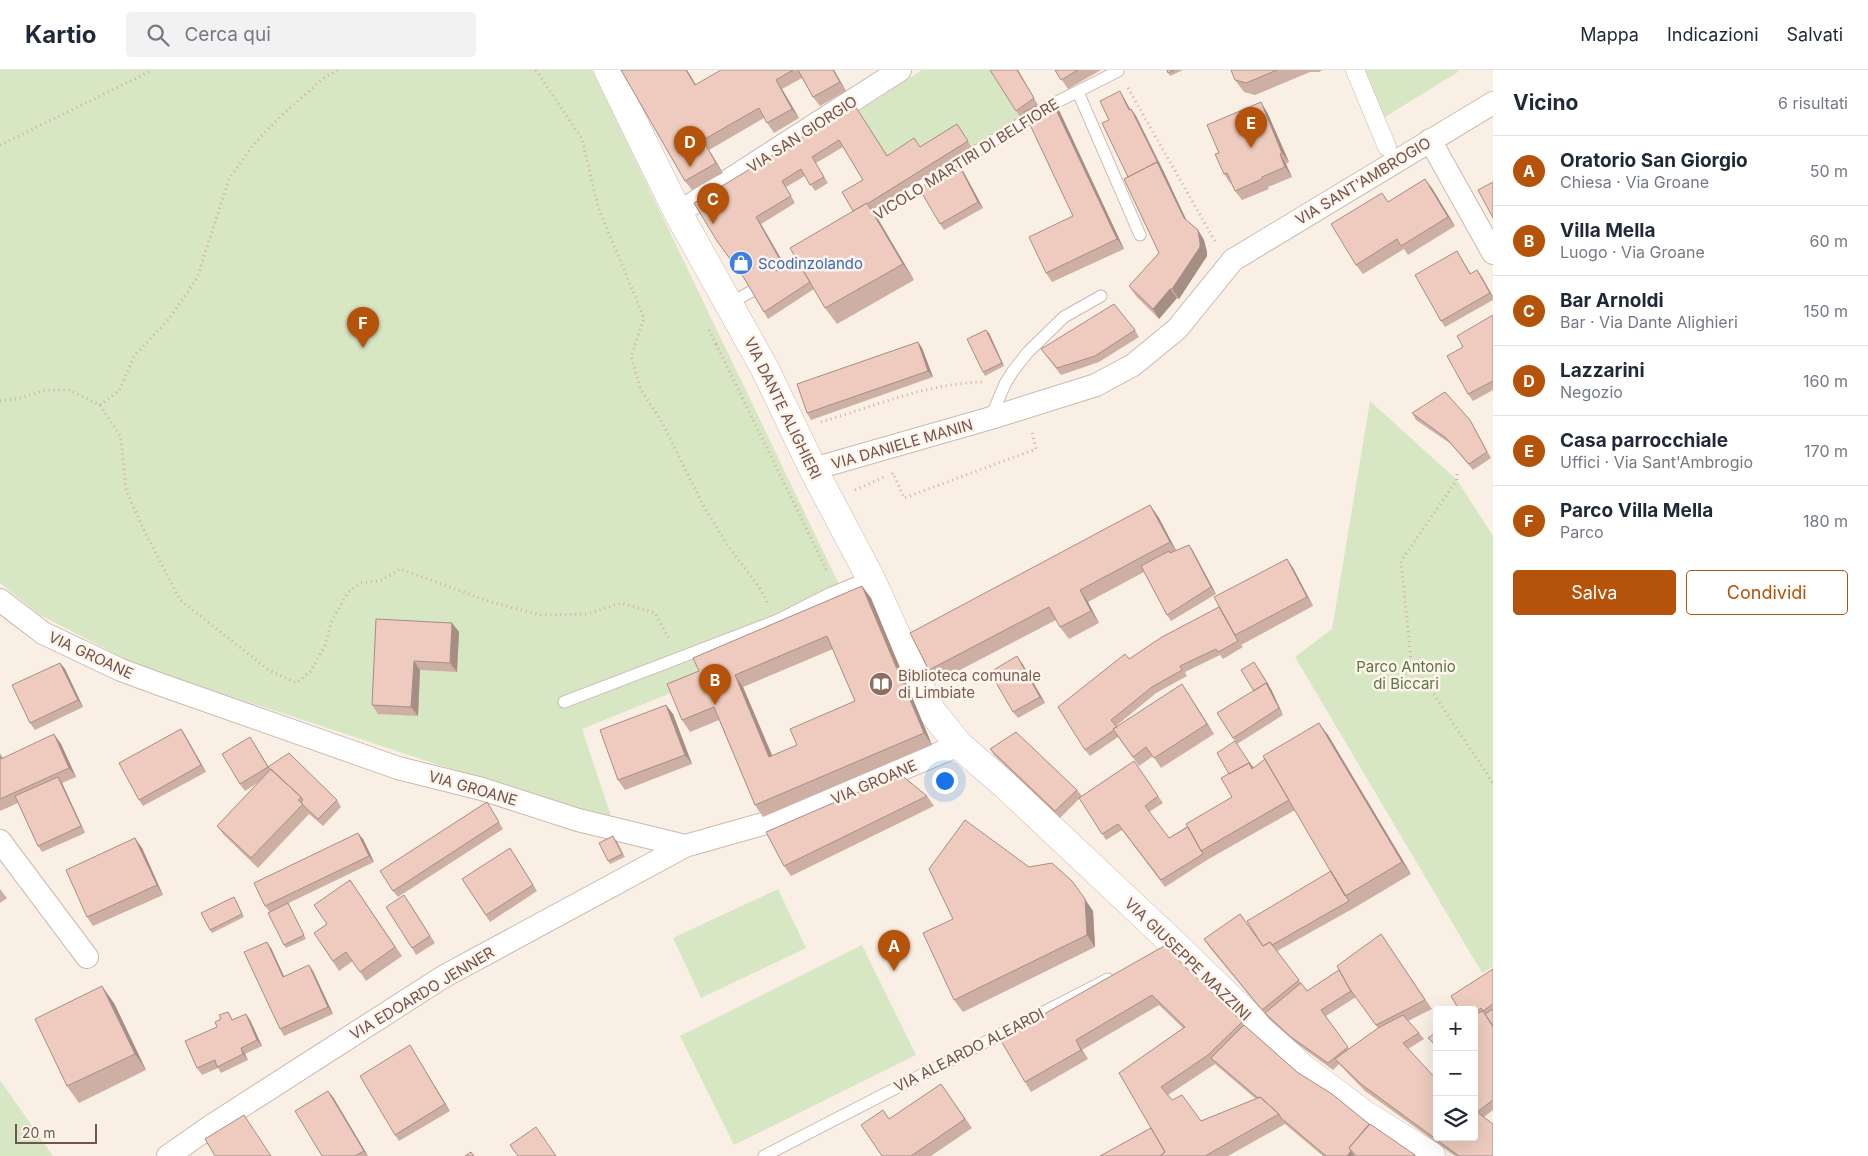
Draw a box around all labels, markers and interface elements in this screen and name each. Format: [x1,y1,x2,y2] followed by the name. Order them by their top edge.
[126,12,476,57] search box
[25,20,96,49] text: Kartio
[144,21,172,49] icon: search
[184,23,271,46] text: Cerca qui
[1580,24,1639,45] text: Mappa
[1667,24,1759,45] text: Indicazioni
[1787,24,1843,45] text: Salvati
[1513,90,1578,115] text: Vicino
[743,91,861,177] street label: VIA SAN GIORGIO
[1778,93,1848,113] text: 6 risultati
[870,94,1062,224] street label: VICOLO MARTIRI DI BELFIORE
[1235,107,1267,148] pin: E
[674,126,706,167] pin: D
[1292,133,1434,229] street label: VIA SANT'AMBROGIO
[1560,149,1748,172] text: Oratorio San Giorgio
[1523,161,1535,181] text: A
[1810,161,1848,181] text: 50 m
[1560,172,1709,192] text: Chiesa · Via Groane
[697,183,729,224] pin: C
[1560,219,1656,242] text: Villa Mella
[1524,231,1534,251] text: B
[1809,231,1848,251] text: 60 m
[1560,242,1705,262] text: Luogo · Via Groane
[728,250,754,276] shop icon: Scodinzolando
[758,254,863,273] place label: Scodinzolando
[1560,289,1664,312] text: Bar Arnoldi
[1523,301,1535,321] text: C
[1803,301,1848,321] text: 150 m
[347,307,379,348] pin: F
[1560,312,1738,332] text: Bar · Via Dante Alighieri
[740,334,826,482] street label: VIA DANTE ALIGHIERI
[1560,359,1645,382] text: Lazzarini
[1523,371,1535,391] text: D
[1803,371,1848,391] text: 160 m
[1560,382,1623,402] text: Negozio
[829,415,975,473] street label: VIA DANIELE MANIN
[1560,429,1728,452] text: Casa parrocchiale
[1524,441,1534,461] text: E
[1804,441,1848,461] text: 170 m
[1560,452,1753,472] text: Uffici · Via Sant'Ambrogio
[1560,499,1713,522] text: Parco Villa Mella
[1524,511,1534,531] text: F
[1803,511,1848,531] text: 180 m
[1560,522,1604,542] text: Parco
[1513,570,1676,615] button: Salva
[1686,570,1848,615] button: Condividi
[46,627,136,683] street label: VIA GROANE
[1356,657,1456,693] park label: Parco Antonio di Biccari
[699,664,731,705] pin: B
[898,666,1041,702] place label: Biblioteca comunale di Limbiate
[868,671,894,697] library icon: Biblioteca comunale di Limbiate
[828,755,920,809] street label: VIA GROANE
[426,766,520,810] street label: VIA GROANE
[932,768,958,794] your location
[1121,894,1255,1024] street label: VIA GIUSEPPE MAZZINI
[878,930,910,971] pin: A
[346,942,498,1044] street label: VIA EDOARDO JENNER
[891,1004,1047,1096] street label: VIA ALEARDO ALEARDI
[1433,1006,1478,1141] map controls
[1433,1006,1478,1051] button: +
[1433,1051,1478,1096] button: −
[1433,1096,1478,1141] button: layers
[15,1121,98,1144] scale bar
[22,1124,56,1141] text: 20 m

